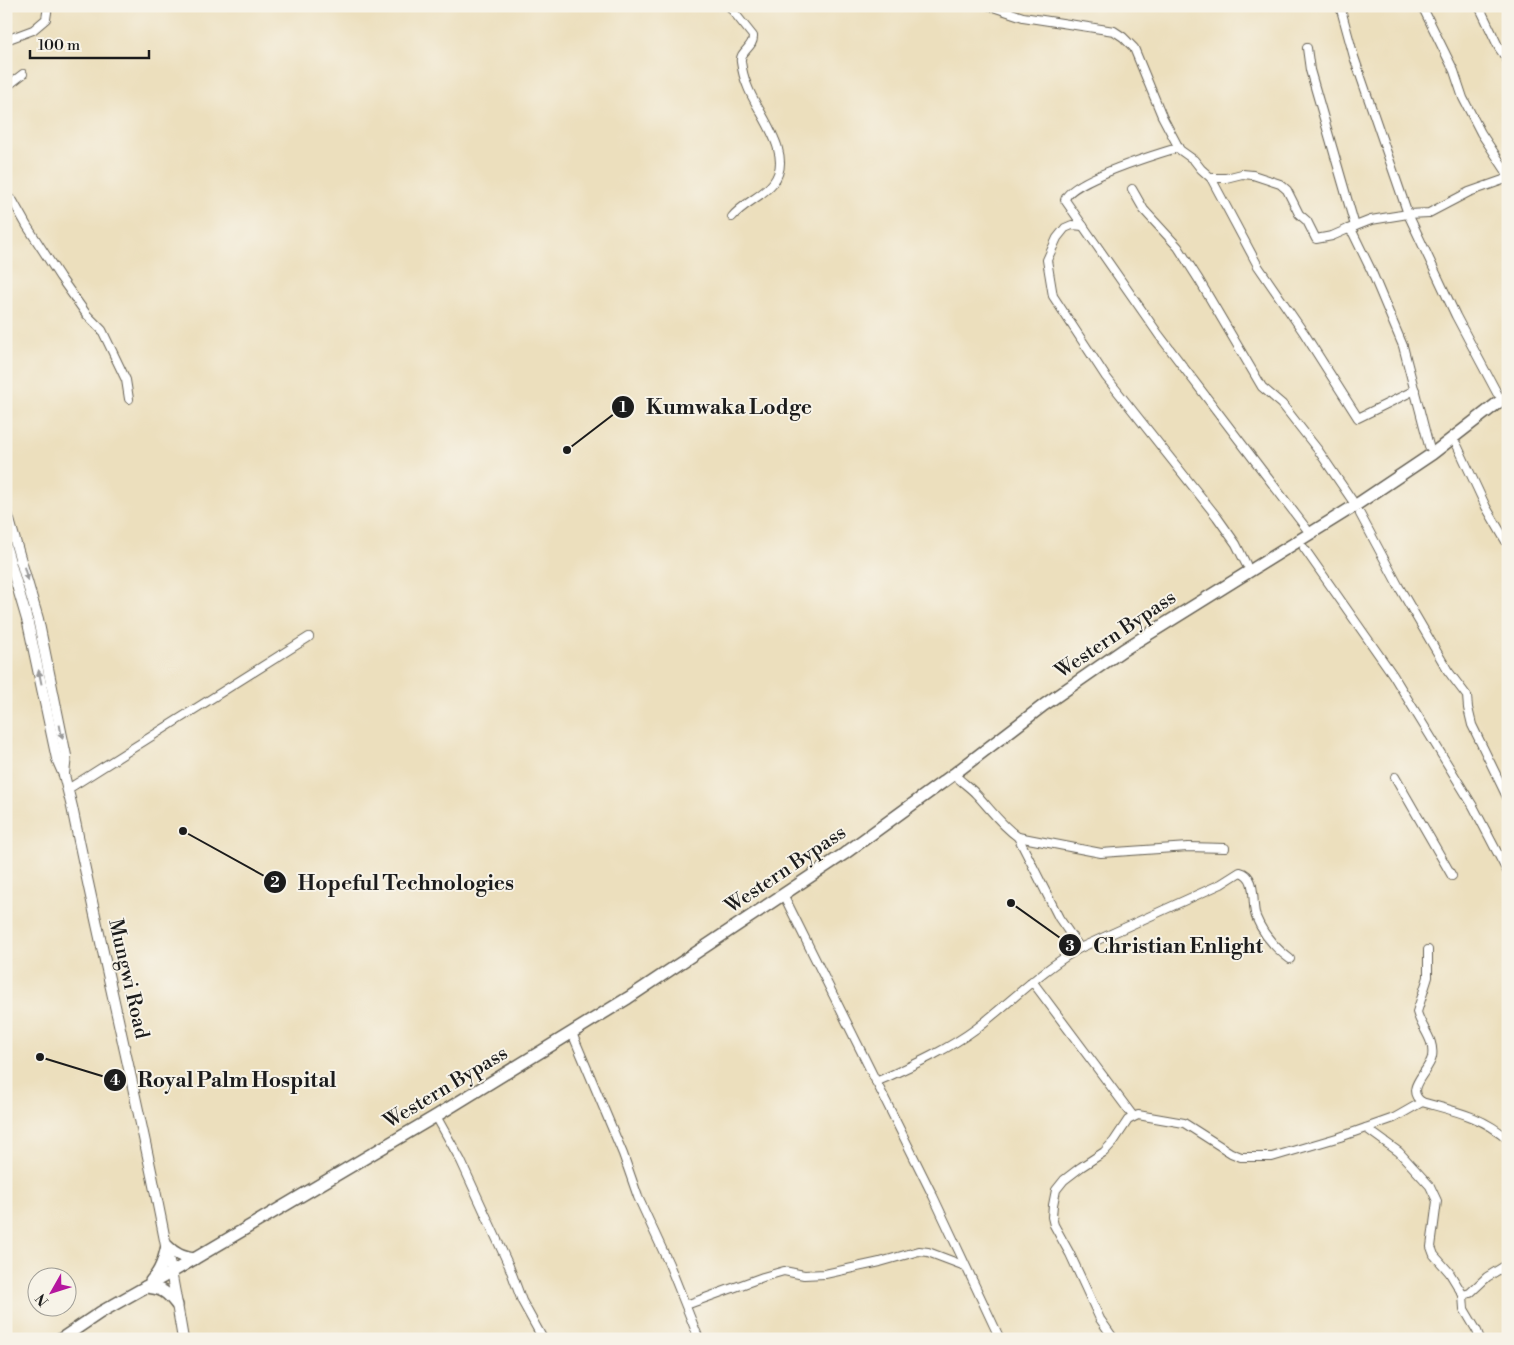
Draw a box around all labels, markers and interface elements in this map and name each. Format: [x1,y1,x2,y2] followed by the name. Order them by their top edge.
[30,28,149,60] scale bar
[38,36,80,55] text: 100 m
[611,389,822,425] callout: Kumwaka Lodge
[646,395,812,421] text: Kumwaka Lodge
[619,398,627,417] text: 1
[22,566,30,581] one-way arrow
[1050,585,1181,685] street label: Western Bypass
[36,670,44,685] one-way arrow
[57,725,65,740] one-way arrow
[720,820,851,920] street label: Western Bypass
[262,864,524,900] callout: Hopeful Technologies
[298,871,514,897] text: Hopeful Technologies
[270,873,280,892] text: 2
[102,917,154,1042] street label: Mungwi Road
[1058,927,1273,963] callout: Christian Enlight
[1093,934,1264,960] text: Christian Enlight
[1065,937,1075,956] text: 3
[379,1041,513,1135] street label: Western Bypass
[103,1062,347,1098] callout: Royal Palm Hospital
[138,1068,337,1094] text: Royal Palm Hospital
[110,1071,120,1090] text: 4
[28,1268,78,1318] north arrow
[32,1290,53,1310] text: N

